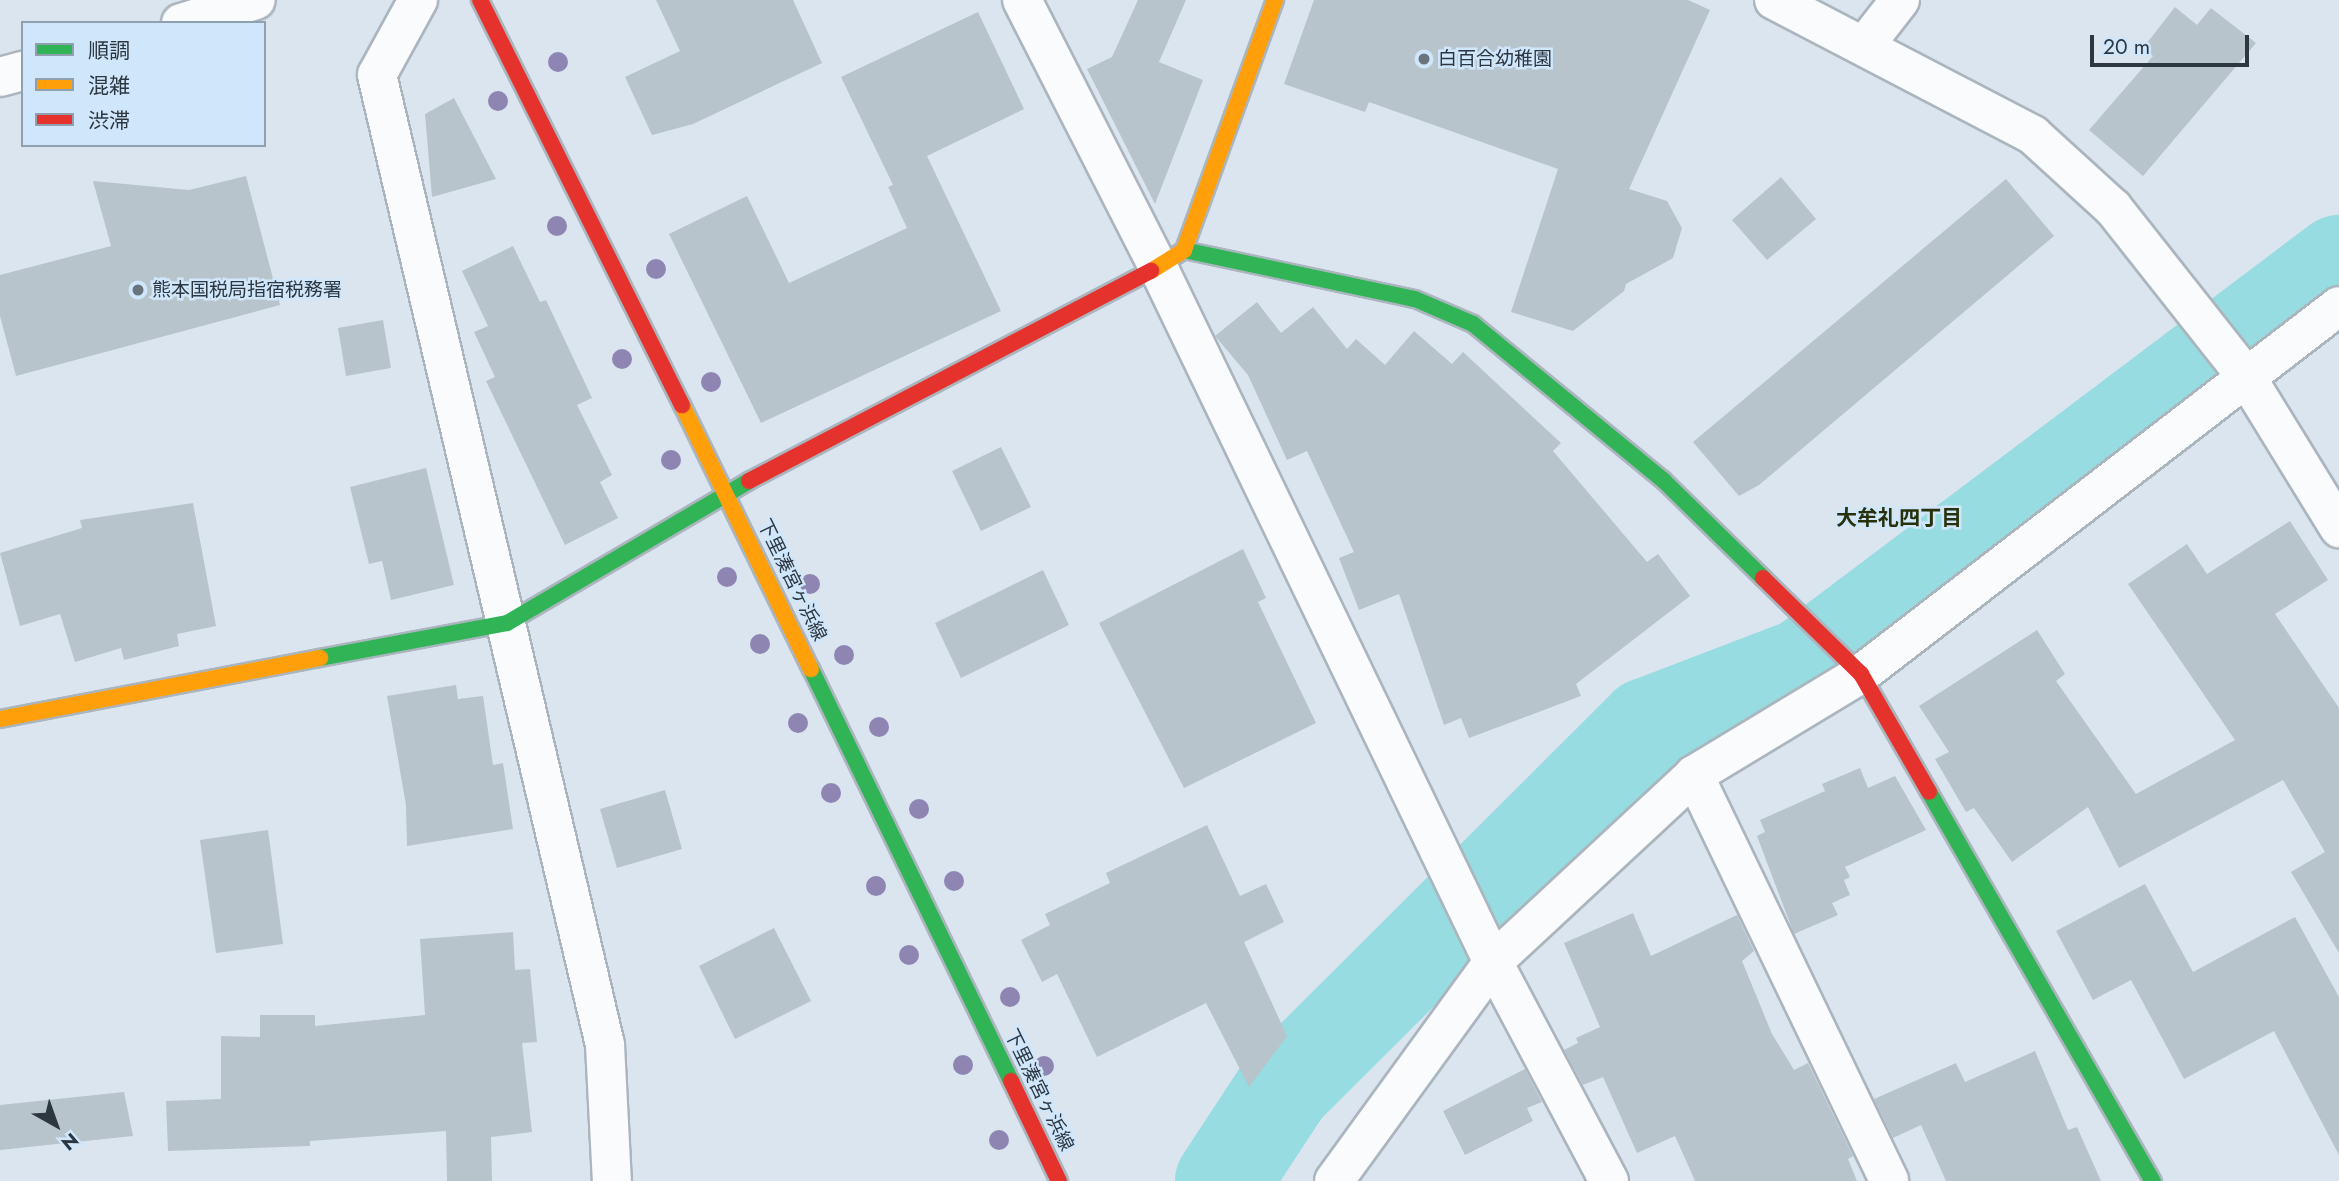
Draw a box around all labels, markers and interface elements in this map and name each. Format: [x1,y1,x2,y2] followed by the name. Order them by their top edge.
[21,21,266,147] legend
[2094,21,2253,65] scale bar
[2103,32,2150,62] text: 20 m
[88,36,130,66] text: 順調
[1438,48,1552,70] place label: 白百合幼稚園
[1416,51,1432,67] marker: 白百合幼稚園
[88,71,130,101] text: 混雑
[88,106,130,136] text: 渋滞
[152,279,342,301] place label: 熊本国税局指宿税務署
[130,282,146,298] marker: 熊本国税局指宿税務署
[1836,505,1962,531] district label: 大牟礼四丁目
[753,515,831,645] street label: 下里湊宮ヶ浜線
[1000,1025,1078,1155] street label: 下里湊宮ヶ浜線
[21,1090,91,1160] north arrow
[55,1126,84,1157] text: N

